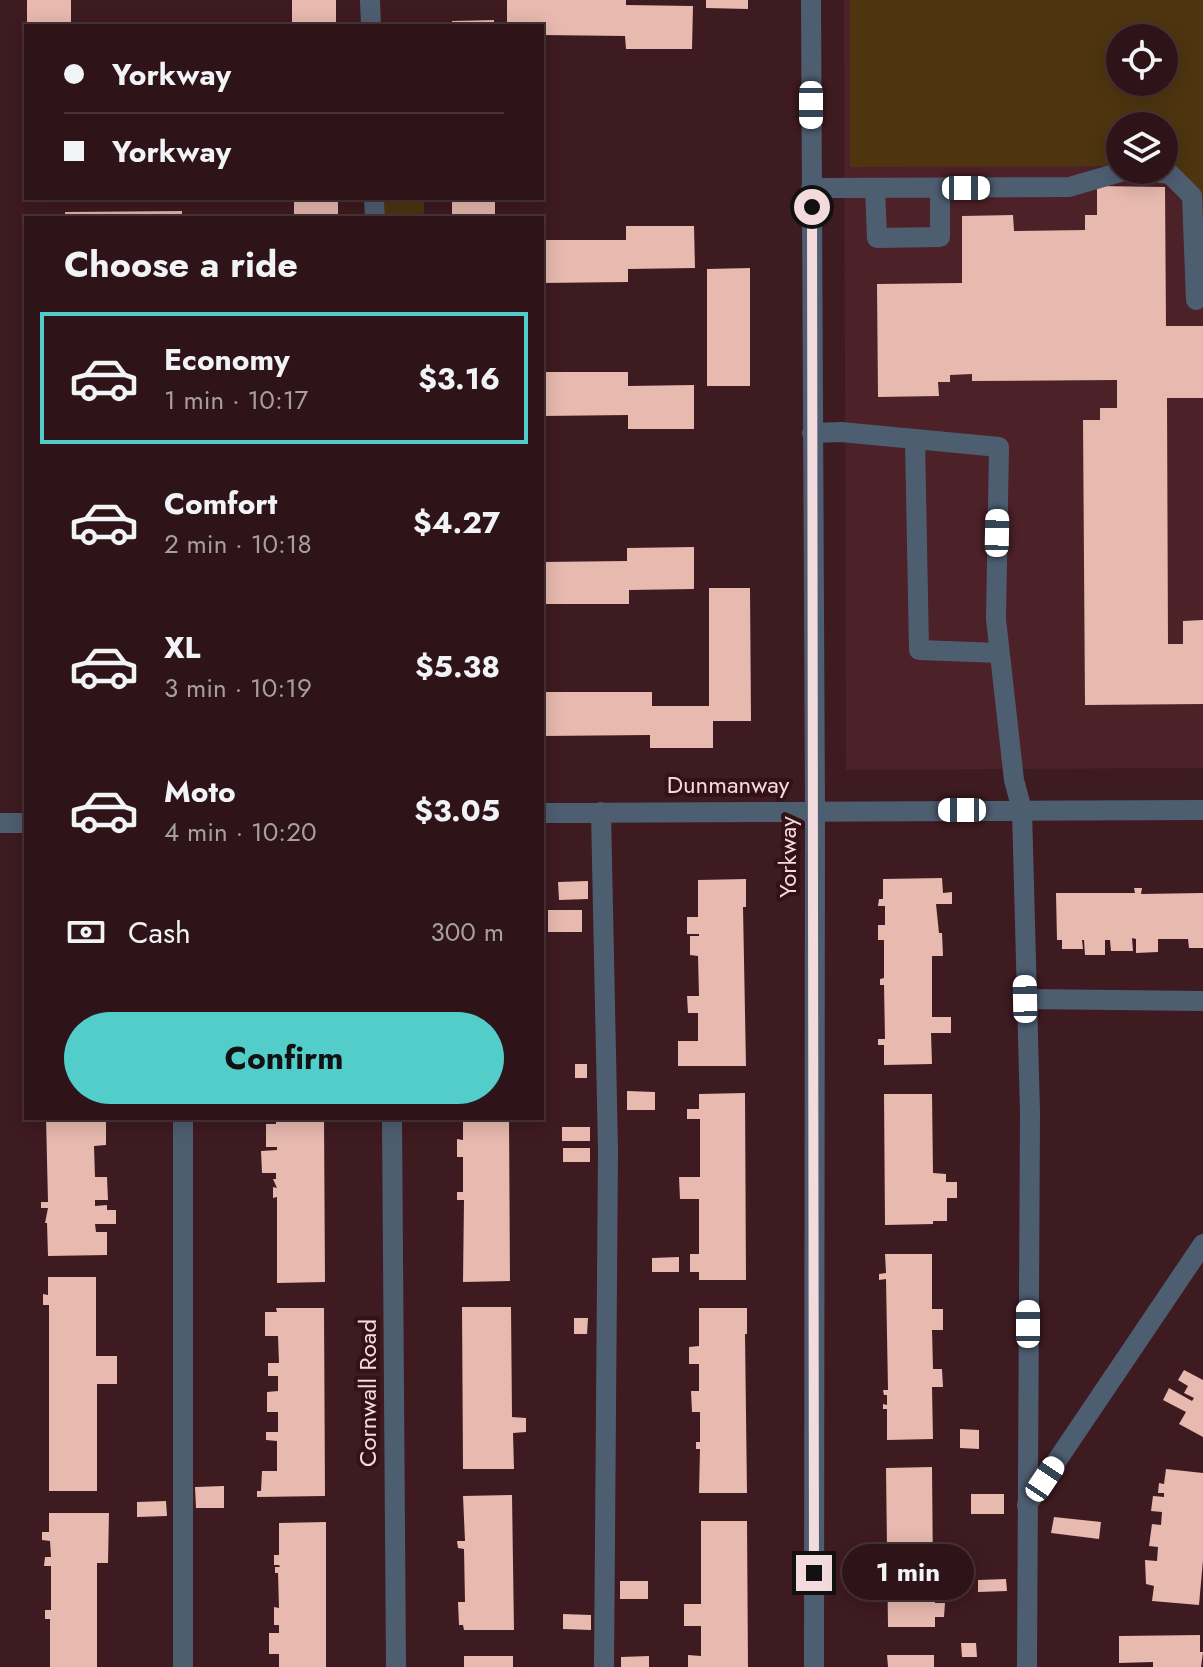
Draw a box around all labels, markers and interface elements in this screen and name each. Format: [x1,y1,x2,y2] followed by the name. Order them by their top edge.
[1106,24,1178,184] map controls
[1106,24,1178,96] button: locate
[112,53,231,96] text: Yorkway
[799,81,823,129] car
[1106,112,1178,184] button: layers
[112,130,231,173] text: Yorkway
[942,176,990,200] car
[794,189,830,225] route start
[64,238,298,290] text: Choose a ride
[164,338,290,381] text: Economy
[68,342,140,414] icon: car
[418,357,500,400] text: $3.16
[164,381,308,419] text: 1 min · 10:17
[164,482,277,525] text: Comfort
[68,486,140,558] icon: car
[413,501,500,544] text: $4.27
[985,509,1009,557] car
[164,525,312,563] text: 2 min · 10:18
[164,626,200,669] text: XL
[68,630,140,702] icon: car
[415,645,500,688] text: $5.38
[164,669,312,707] text: 3 min · 10:19
[667,767,790,802] street label: Dunmanway
[164,770,236,813] text: Moto
[68,774,140,846] icon: car
[414,789,500,832] text: $3.05
[938,798,986,822] car
[164,813,317,851] text: 4 min · 10:20
[770,816,805,898] street label: Yorkway
[64,910,108,954] icon: cash
[128,911,191,954] text: Cash
[431,913,504,951] text: 300 m
[1013,975,1037,1023] car
[64,1012,504,1104] button: Confirm
[1016,1300,1040,1348] car
[350,1319,385,1467] street label: Cornwall Road
[1022,1452,1068,1506] car
[842,1545,974,1601] callout: 1 min
[876,1553,940,1591] text: 1 min
[796,1555,832,1591] route end

